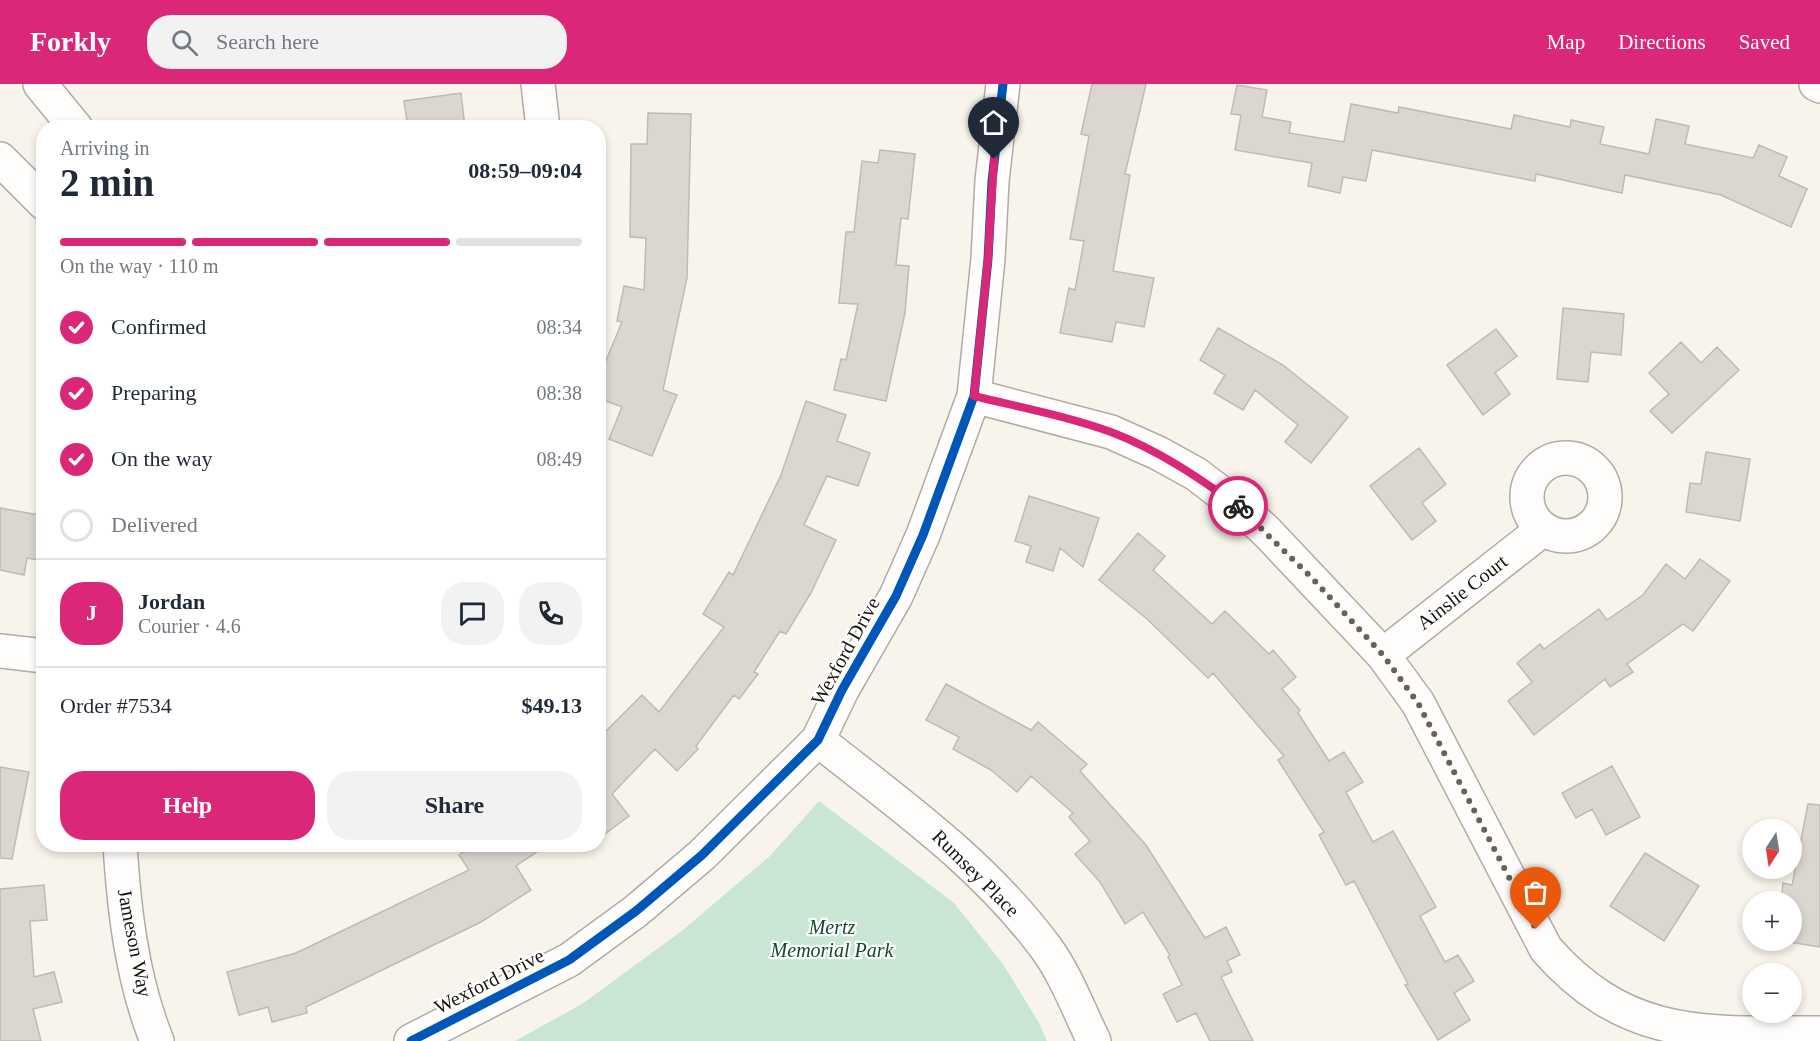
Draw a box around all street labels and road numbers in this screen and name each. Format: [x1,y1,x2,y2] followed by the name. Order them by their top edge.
[1413,550,1512,634] street label: Ainslie Court
[806,593,884,709] street label: Wexford Drive
[927,825,1024,922] street label: Rumsey Place
[113,887,156,999] street label: Jameson Way
[431,944,548,1018] street label: Wexford Drive

